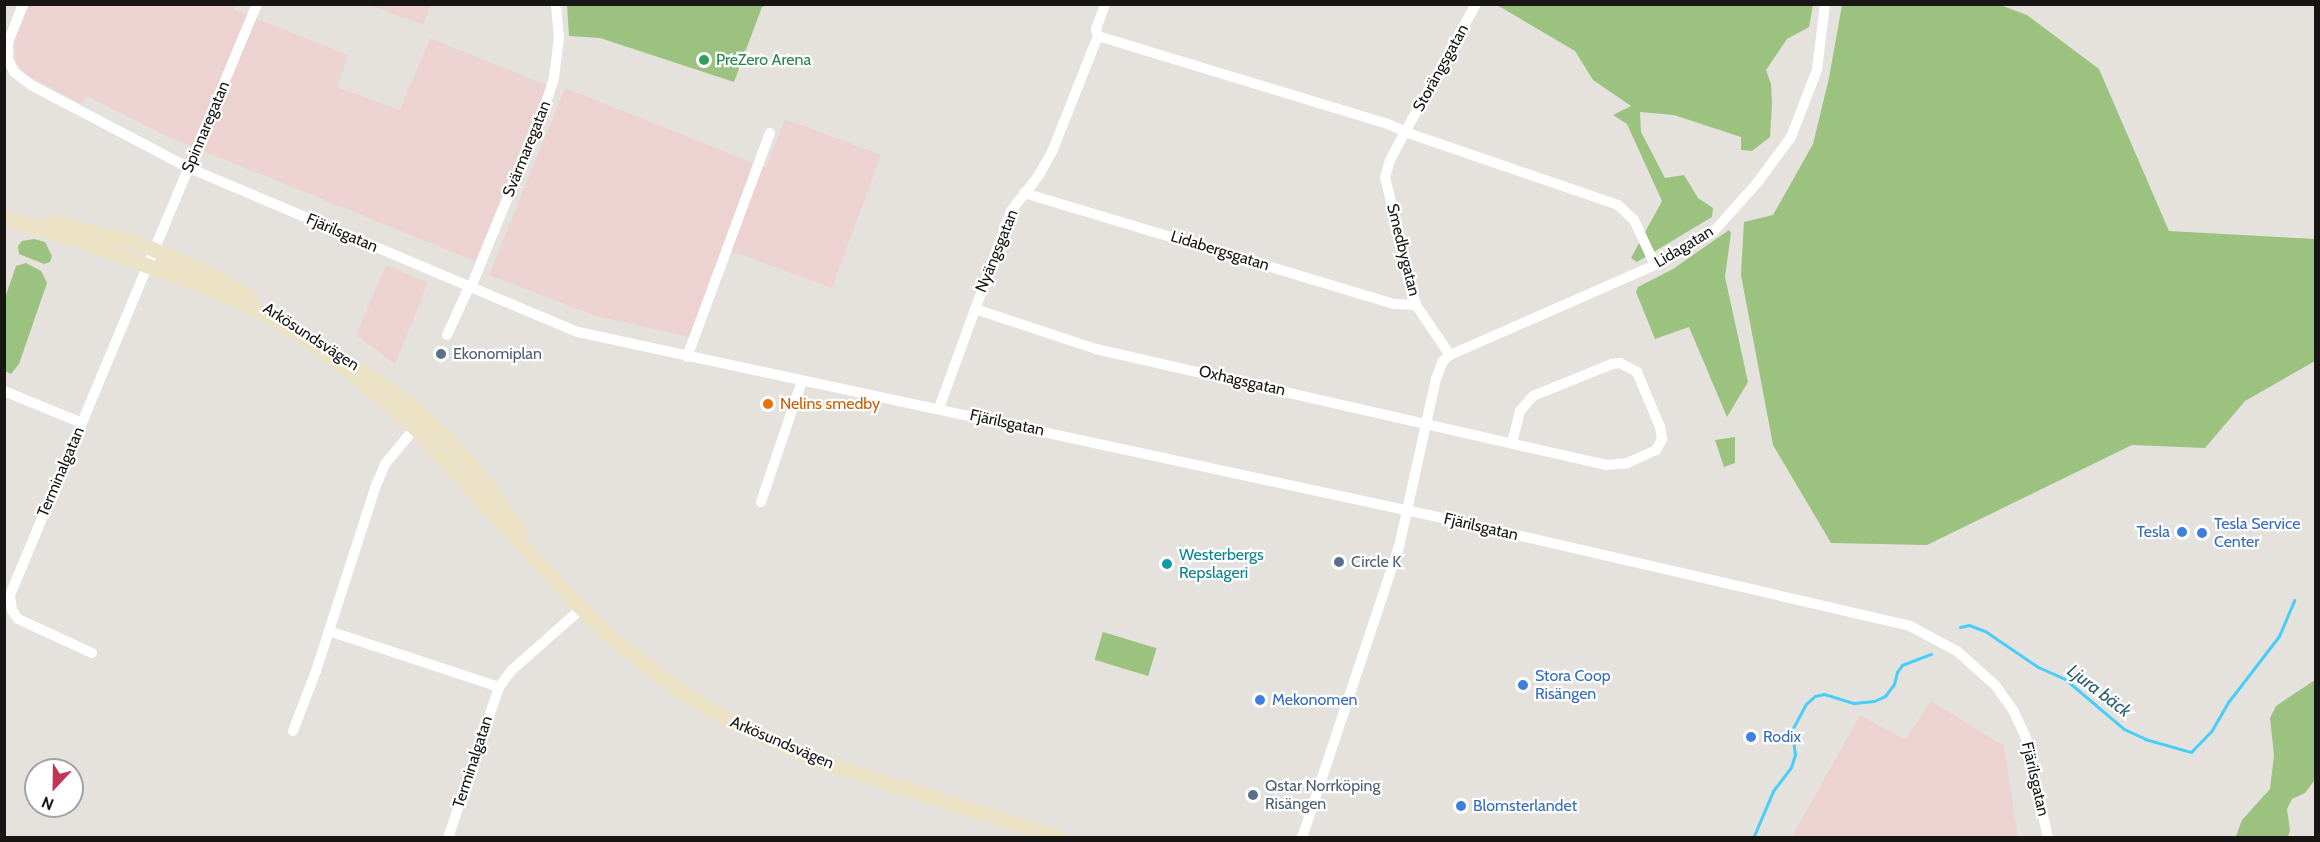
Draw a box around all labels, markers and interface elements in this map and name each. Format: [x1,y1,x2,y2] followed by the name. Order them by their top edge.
[1409,21,1473,115] street label: Storängsgatan
[716,50,811,70] place label: PreZero Arena
[697,53,711,67] marker: PreZero Arena
[178,78,234,176] street label: Spinnaregatan
[499,98,555,200] street label: Svärmaregatan
[1382,202,1424,298] street label: Smedbygatan
[972,207,1022,295] street label: Nyängsgatan
[303,209,381,257] street label: Fjärilsgatan
[1651,222,1717,272] street label: Lidagatan
[1168,227,1272,275] street label: Lidabergsgatan
[259,299,363,375] street label: Arkösundsvägen
[453,344,542,364] place label: Ekonomiplan
[434,347,448,361] marker: Ekonomiplan
[1197,362,1287,400] street label: Oxhagsgatan
[780,394,880,414] place label: Nelins smedby
[761,397,775,411] marker: Nelins smedby
[968,406,1046,440] street label: Fjärilsgatan
[33,424,89,520] street label: Terminalgatan
[1442,509,1520,545] street label: Fjärilsgatan
[2214,514,2300,552] place label: Tesla Service Center
[2136,522,2170,542] place label: Tesla
[2175,525,2189,539] marker: Tesla
[2195,526,2209,540] marker: Tesla Service Center
[1179,545,1264,583] place label: Westerbergs Repslageri
[1351,552,1401,572] place label: Circle K
[1332,555,1346,569] marker: Circle K
[1160,557,1174,571] marker: Westerbergs Repslageri
[2063,660,2135,722] water label: Ljura bäck
[1535,666,1611,704] place label: Stora Coop Risängen
[1516,678,1530,692] marker: Stora Coop Risängen
[1272,690,1358,710] place label: Mekonomen
[1253,693,1267,707] marker: Mekonomen
[449,713,497,811] street label: Terminalgatan
[727,713,837,773] street label: Arkösundsvägen
[1763,727,1801,747] place label: Rodix
[1744,730,1758,744] marker: Rodix
[2017,740,2053,818] street label: Fjärilsgatan
[24,758,84,818] north arrow
[1265,776,1380,814] place label: Qstar Norrköping Risängen
[1246,788,1260,802] marker: Qstar Norrköping Risängen
[39,792,57,814] text: N
[1473,796,1577,816] place label: Blomsterlandet
[1454,799,1468,813] marker: Blomsterlandet

